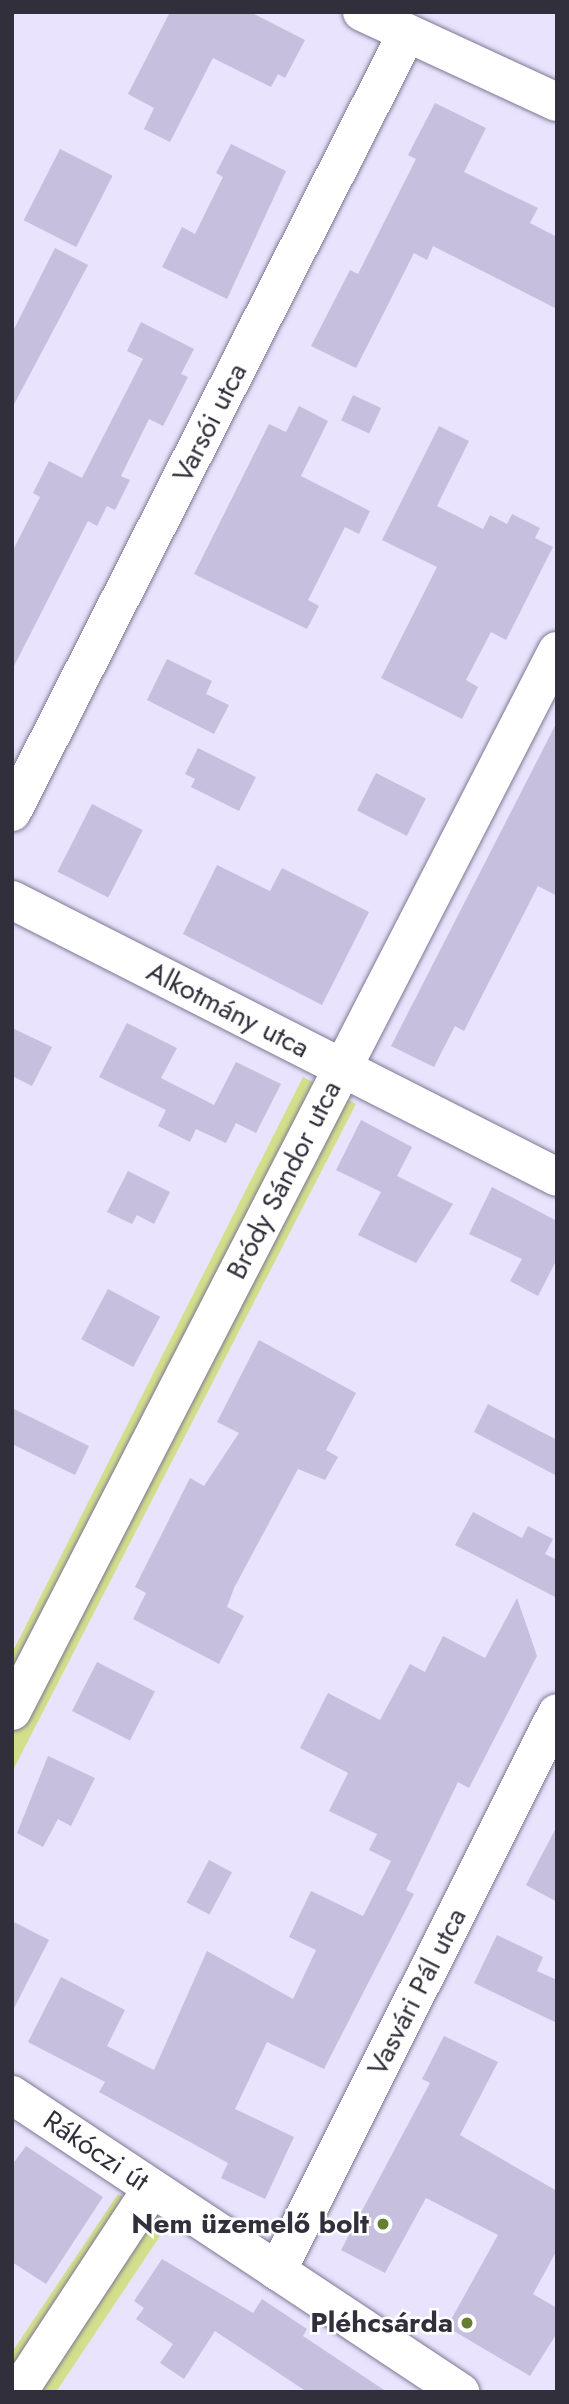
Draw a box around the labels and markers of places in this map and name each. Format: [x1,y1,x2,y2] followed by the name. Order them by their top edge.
[131,2207,369,2241] place label: Nem üzemelő bolt
[375,2216,391,2232] marker: Nem üzemelő bolt
[310,2306,453,2340] place label: Pléhcsárda
[459,2315,475,2331] marker: Pléhcsárda

